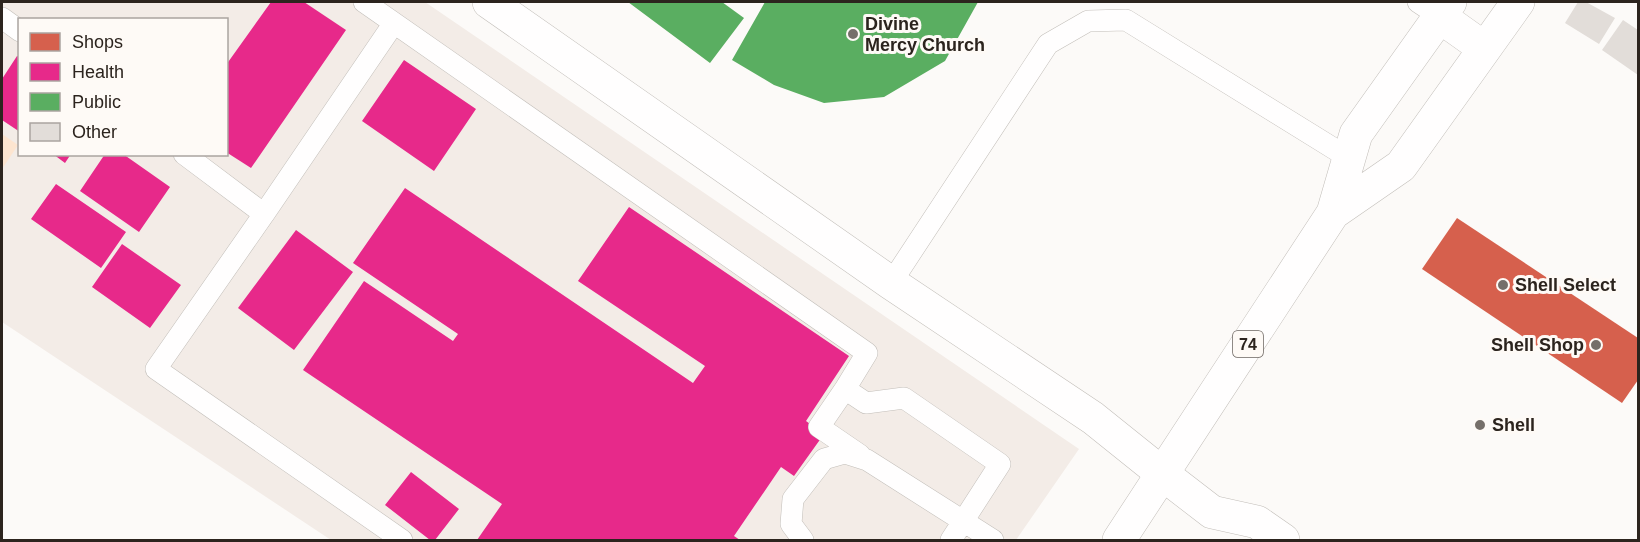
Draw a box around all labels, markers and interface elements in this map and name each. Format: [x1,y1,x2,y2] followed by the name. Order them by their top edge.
[865,14,985,55] place label: Divine Mercy Church
[18,18,228,156] legend
[846,27,860,41] marker: Divine Mercy Church
[72,32,123,52] text: Shops
[72,62,124,82] text: Health
[72,92,121,112] text: Public
[72,122,117,142] text: Other
[1515,275,1616,295] place label: Shell Select
[1496,278,1510,292] marker: Shell Select
[1233,331,1263,357] road number: 74
[1491,335,1584,355] place label: Shell Shop
[1589,338,1603,352] marker: Shell Shop
[1492,415,1535,435] place label: Shell
[1473,418,1487,432] marker: Shell

